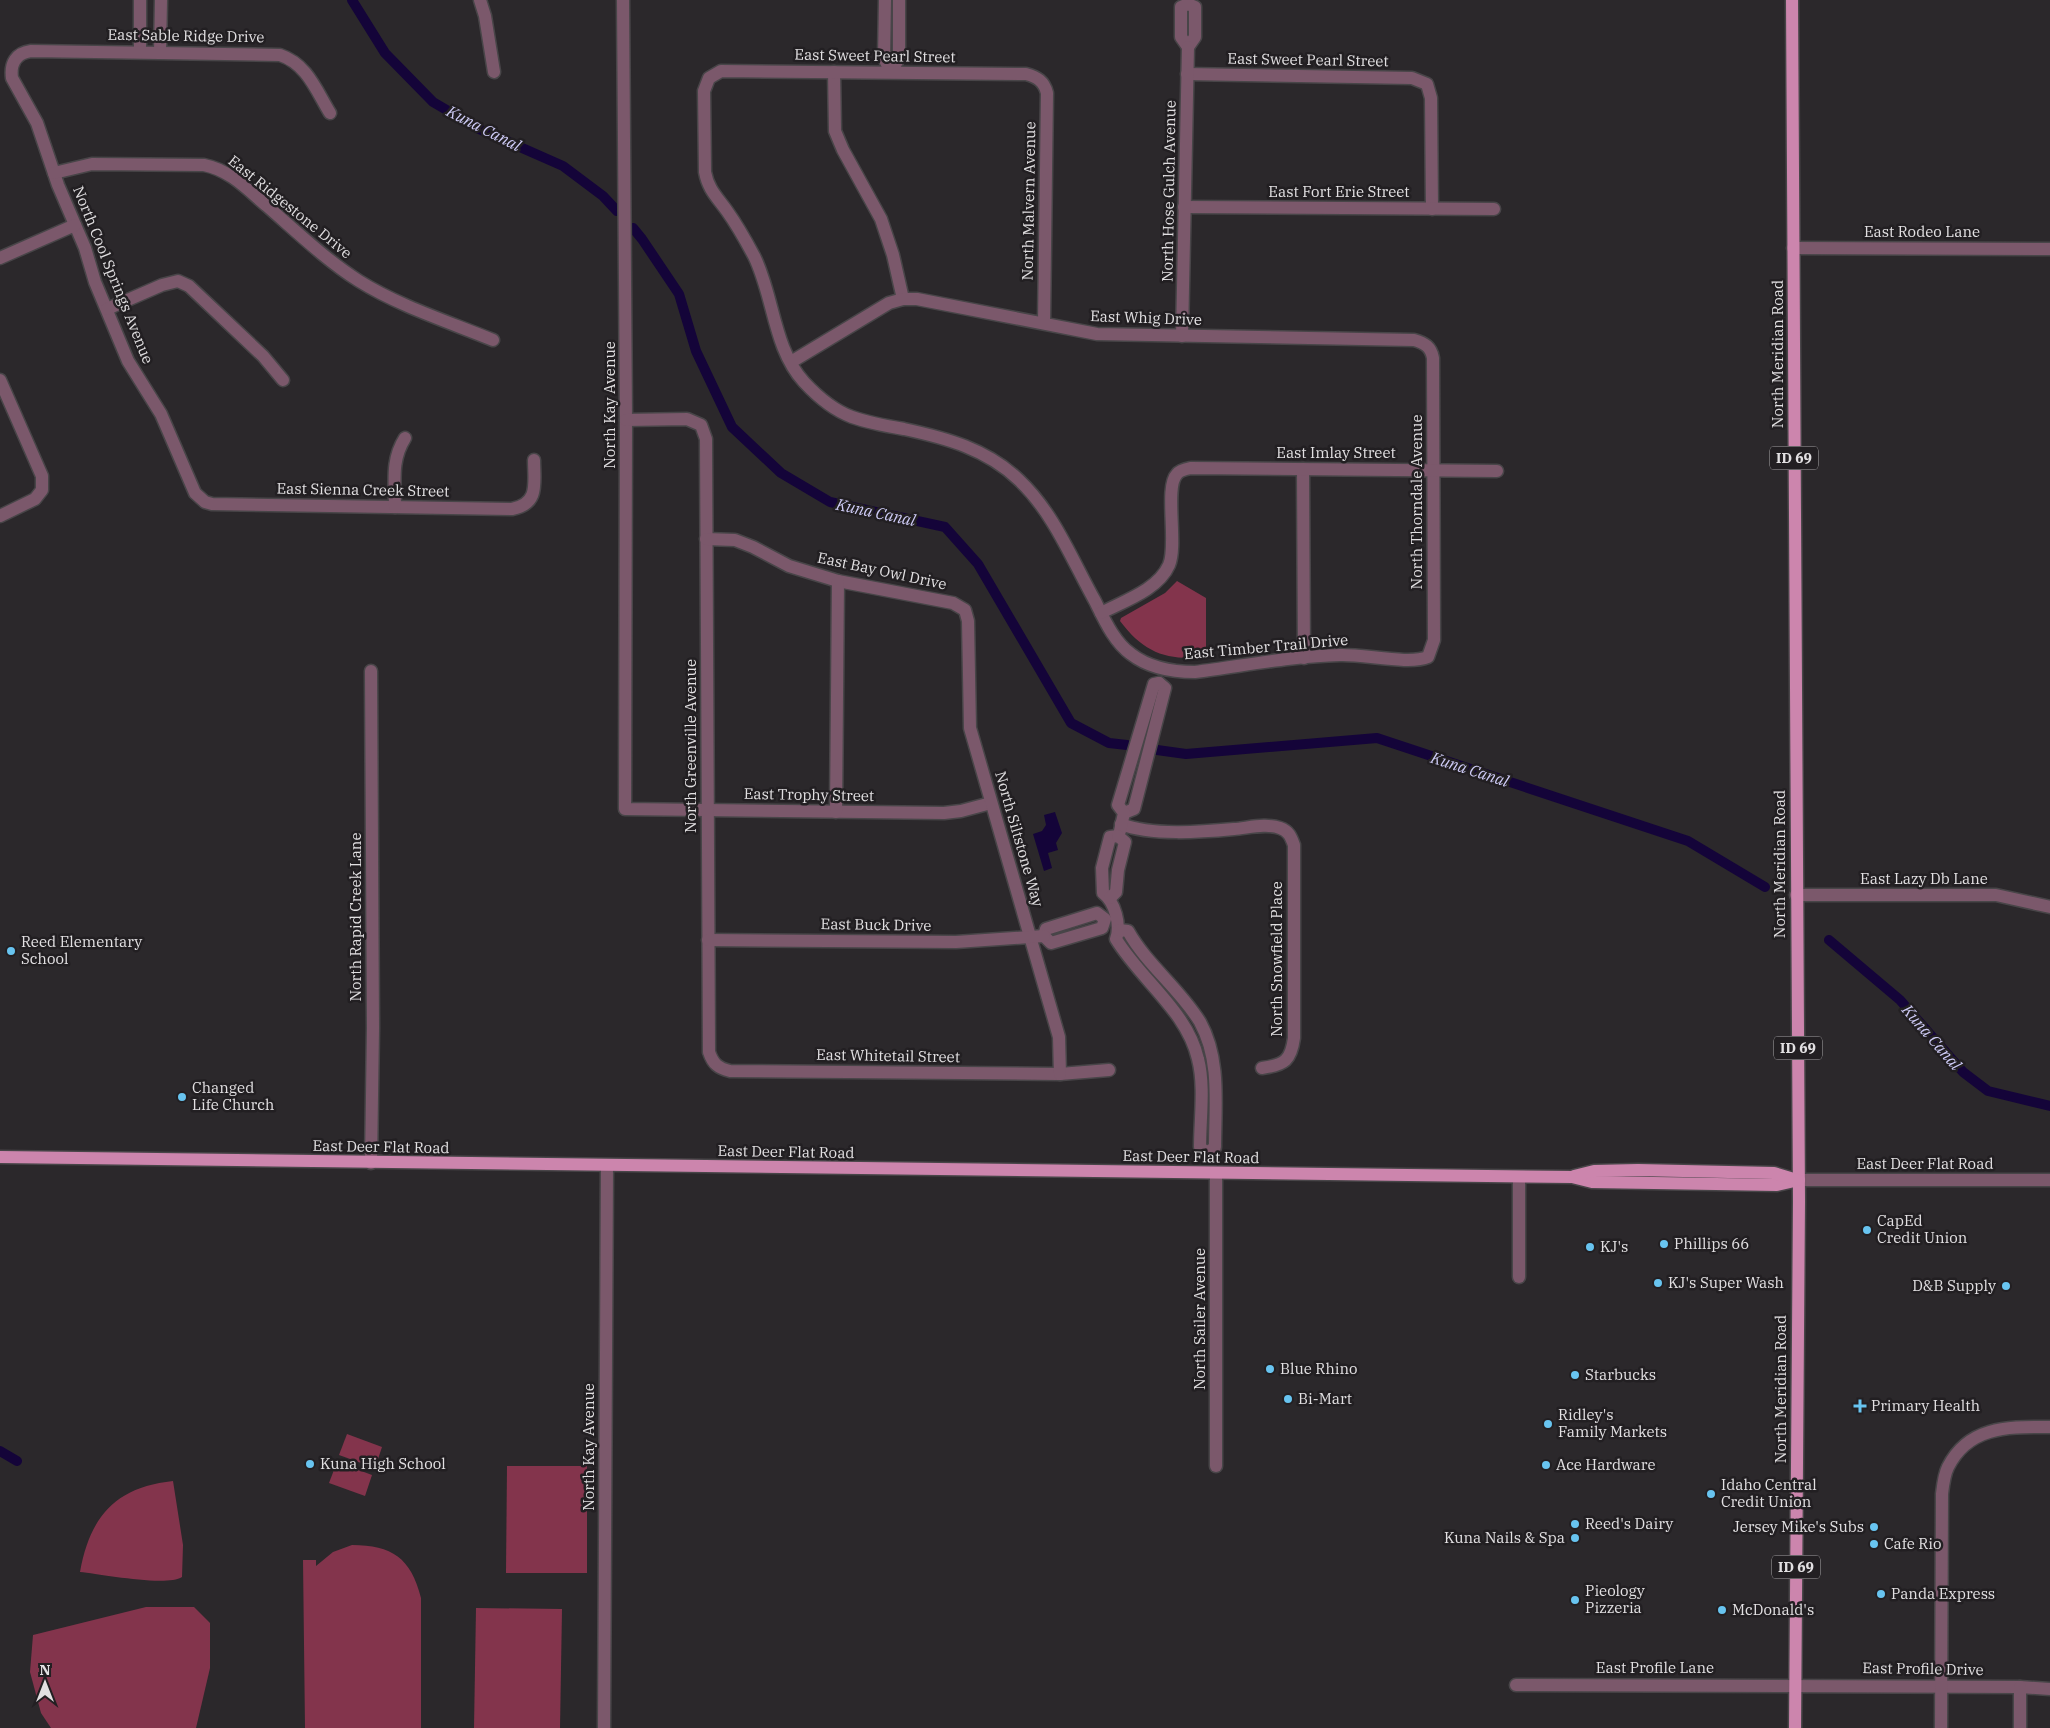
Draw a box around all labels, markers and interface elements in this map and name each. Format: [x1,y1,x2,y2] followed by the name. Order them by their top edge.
[107,25,265,46] street label: East Sable Ridge Drive
[794,45,956,66] street label: East Sweet Pearl Street
[1227,49,1389,70] street label: East Sweet Pearl Street
[443,100,525,155] water label: Kuna Canal
[1157,100,1180,282] street label: North Hose Gulch Avenue
[1018,121,1039,281] street label: North Malvern Avenue
[225,151,356,262] street label: East Ridgestone Drive
[1268,182,1410,201] street label: East Fort Erie Street
[69,183,158,367] street label: North Cool Springs Avenue
[1864,222,1980,241] street label: East Rodeo Lane
[1768,280,1787,428] street label: North Meridian Road
[1090,306,1202,329] street label: East Whig Drive
[600,341,619,469] street label: North Kay Avenue
[1407,415,1426,589] street label: North Thorndale Avenue
[1276,443,1396,462] street label: East Imlay Street
[1770,446,1818,469] road number: ID 69
[276,478,450,501] street label: East Sienna Creek Street
[833,494,918,530] water label: Kuna Canal
[816,548,949,594] street label: East Bay Owl Drive
[1183,630,1349,663] street label: East Timber Trail Drive
[681,659,700,833] street label: North Greenville Avenue
[1428,747,1512,791] water label: Kuna Canal
[991,769,1048,909] street label: North Siltstone Way
[744,784,874,805] street label: East Trophy Street
[1770,790,1789,938] street label: North Meridian Road
[346,833,365,1001] street label: North Rapid Creek Lane
[1860,869,1988,888] street label: East Lazy Db Lane
[1267,881,1286,1037] street label: North Snowfield Place
[820,914,932,935] street label: East Buck Drive
[21,932,142,968] place label: Reed Elementary School
[5,945,17,957] marker: Reed Elementary School
[1897,999,1966,1074] water label: Kuna Canal
[1774,1036,1822,1060] road number: ID 69
[816,1045,960,1066] street label: East Whitetail Street
[192,1078,274,1114] place label: Changed Life Church
[176,1091,188,1103] marker: Changed Life Church
[312,1136,450,1157] street label: East Deer Flat Road
[717,1141,855,1162] street label: East Deer Flat Road
[1122,1146,1260,1167] street label: East Deer Flat Road
[1856,1154,1994,1173] street label: East Deer Flat Road
[1877,1211,1968,1247] place label: CapEd Credit Union
[1861,1224,1873,1236] marker: CapEd Credit Union
[1674,1234,1749,1253] place label: Phillips 66
[1600,1237,1628,1256] place label: KJ's
[1658,1238,1670,1250] marker: Phillips 66
[1584,1241,1596,1253] marker: KJ's
[1190,1248,1209,1390] street label: North Sailer Avenue
[1668,1273,1784,1292] place label: KJ's Super Wash
[1912,1276,1996,1295] place label: D&B Supply
[1652,1277,1664,1289] marker: KJ's Super Wash
[2000,1280,2012,1292] marker: D&B Supply
[1771,1315,1790,1463] street label: North Meridian Road
[1280,1359,1358,1378] place label: Blue Rhino
[1264,1363,1276,1375] marker: Blue Rhino
[1585,1365,1656,1384] place label: Starbucks
[1569,1369,1581,1381] marker: Starbucks
[579,1383,598,1511] street label: North Kay Avenue
[1298,1389,1352,1408] place label: Bi-Mart
[1282,1393,1294,1405] marker: Bi-Mart
[1871,1396,1980,1415] place label: Primary Health
[1853,1399,1867,1413] marker: Primary Health
[1558,1405,1667,1441] place label: Ridley's Family Markets
[1542,1418,1554,1430] marker: Ridley's Family Markets
[320,1454,446,1473] place label: Kuna High School
[1556,1455,1656,1474] place label: Ace Hardware
[304,1458,316,1470] marker: Kuna High School
[1540,1459,1552,1471] marker: Ace Hardware
[1721,1475,1817,1511] place label: Idaho Central Credit Union
[1705,1488,1717,1500] marker: Idaho Central Credit Union
[1585,1514,1673,1533] place label: Reed's Dairy
[1733,1517,1864,1536] place label: Jersey Mike's Subs
[1569,1518,1581,1530] marker: Reed's Dairy
[1868,1521,1880,1533] marker: Jersey Mike's Subs
[1444,1528,1565,1547] place label: Kuna Nails & Spa
[1569,1532,1581,1544] marker: Kuna Nails & Spa
[1884,1534,1942,1553] place label: Cafe Rio
[1868,1538,1880,1550] marker: Cafe Rio
[1772,1555,1820,1578] road number: ID 69
[1585,1581,1645,1617] place label: Pieology Pizzeria
[1891,1584,1995,1603] place label: Panda Express
[1875,1588,1887,1600] marker: Panda Express
[1569,1594,1581,1606] marker: Pieology Pizzeria
[1732,1600,1814,1619] place label: McDonald's
[1716,1604,1728,1616] marker: McDonald's
[20,1658,70,1708] north arrow
[1596,1658,1714,1677] street label: East Profile Lane
[1862,1658,1984,1679] street label: East Profile Drive
[39,1661,51,1679] text: N

